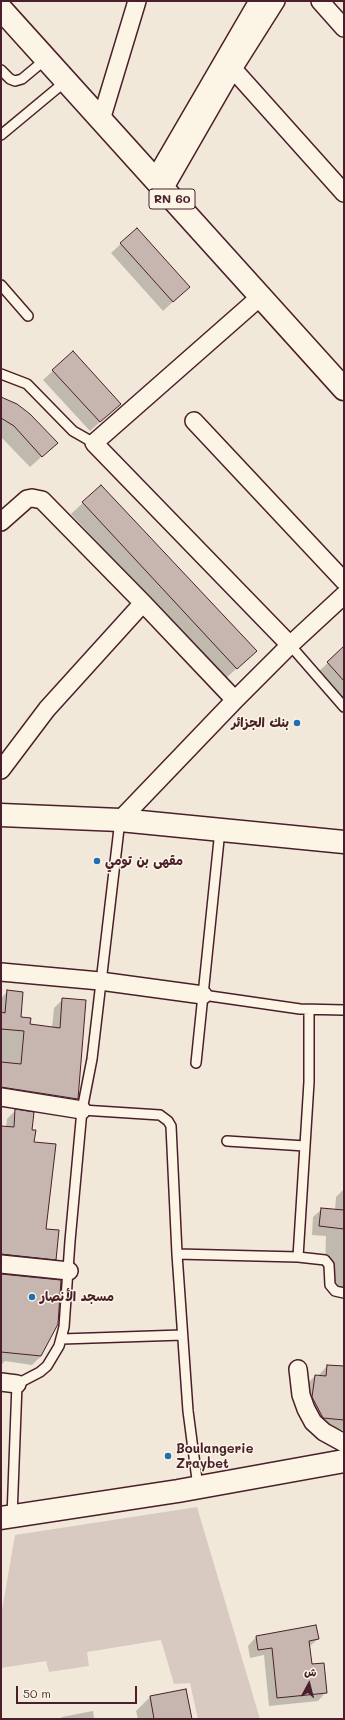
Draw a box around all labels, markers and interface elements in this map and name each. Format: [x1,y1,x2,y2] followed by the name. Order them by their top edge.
[149,189,195,209] road number: RN 60
[231,715,289,731] place label: بنك الجزائر
[292,718,302,728] marker: بنك الجزائر
[105,853,183,869] place label: مقهى بن تومي
[92,856,102,866] marker: مقهى بن تومي
[40,1289,114,1305] place label: مسجد الأنصار
[27,1292,37,1302] marker: مسجد الأنصار
[176,1441,253,1472] place label: Boulangerie Zraybet
[163,1451,173,1461] marker: Boulangerie Zraybet
[304,1663,317,1680] text: ش
[289,1664,329,1704] north arrow
[18,1678,139,1704] scale bar
[23,1685,51,1701] text: 50 m

